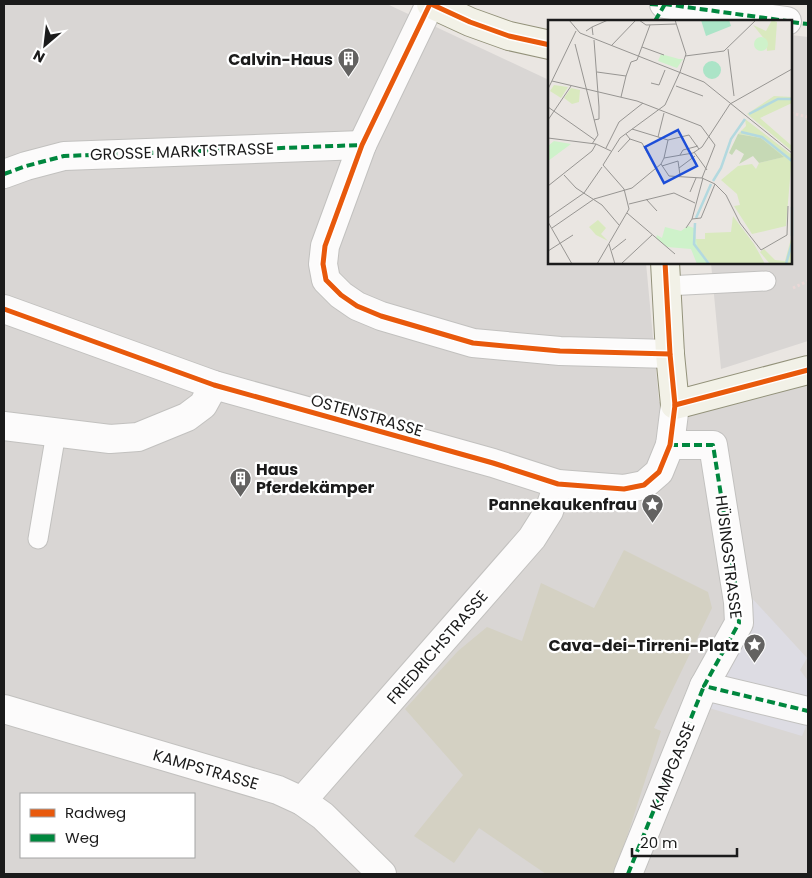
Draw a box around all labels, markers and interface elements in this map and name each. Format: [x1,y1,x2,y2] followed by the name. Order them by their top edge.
[20,20,70,70] north arrow
[548,20,792,264] inset map
[30,45,48,68] text: N
[337,47,361,78] building icon: Calvin-Haus
[228,48,333,71] place label: Calvin-Haus
[90,137,274,166] street label: GROSSE MARKTSTRASSE
[308,388,426,442] street label: OSTENSTRASSE
[256,458,375,499] place label: Haus Pferdekämper
[228,466,252,497] building icon: Haus Pferdekämper
[641,492,665,523] place icon: Pannekaukenfrau
[488,493,637,516] place label: Pannekaukenfrau
[710,494,748,620] street label: HÜSINGSTRASSE
[381,585,493,709] street label: FRIEDRICHSTRASSE
[743,633,767,664] place icon: Cava-dei-Tirreni-Platz
[549,634,739,657] place label: Cava-dei-Tirreni-Platz
[644,718,701,814] street label: KAMPGASSE
[150,743,261,796] street label: KAMPSTRASSE
[20,793,195,858] legend
[65,802,126,823] text: Radweg
[632,826,737,858] scale bar
[65,827,99,848] text: Weg
[640,832,678,853] text: 20 m

